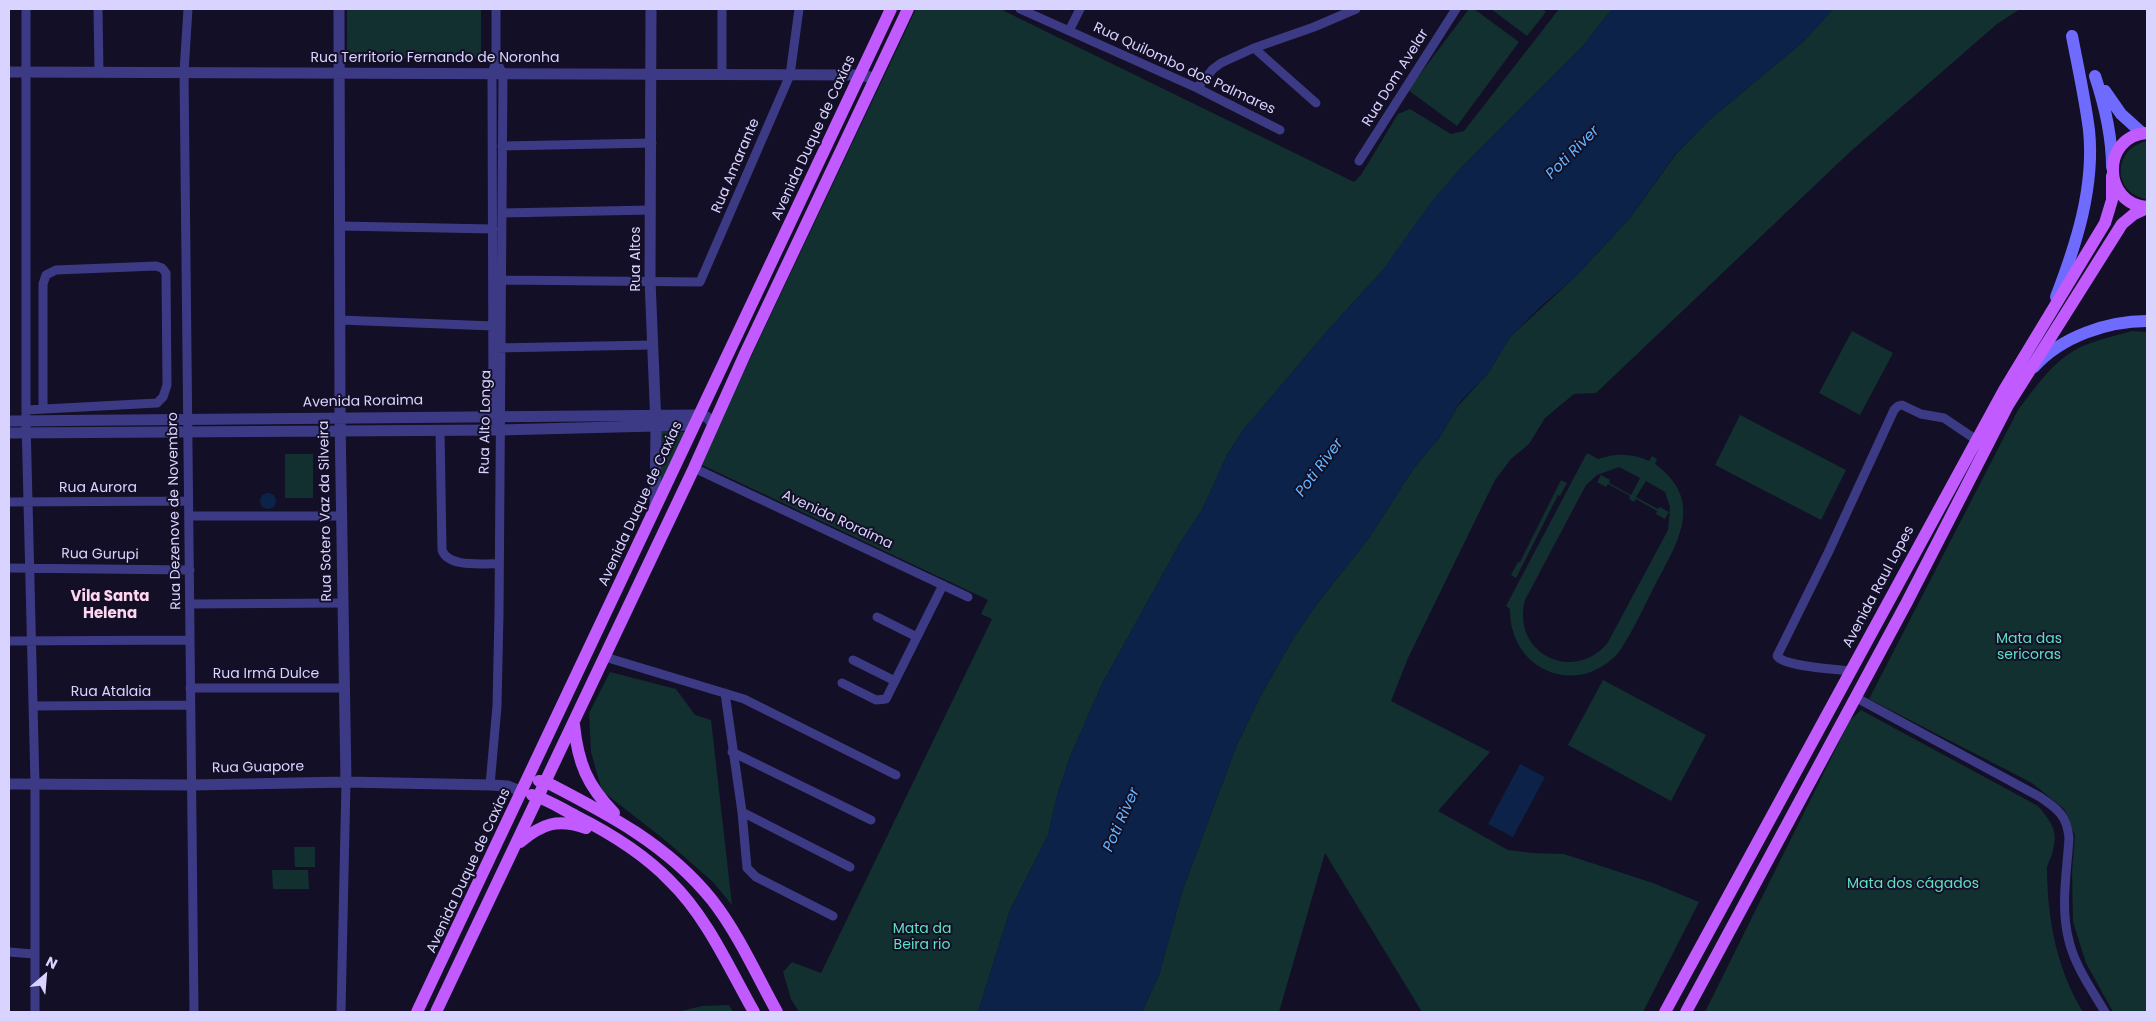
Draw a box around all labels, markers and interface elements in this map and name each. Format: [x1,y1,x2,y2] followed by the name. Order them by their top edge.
[1090,19,1278,119] street label: Rua Quilombo dos Palmares
[1359,26,1433,130] street label: Rua Dom Avelar
[311,50,559,66] street label: Rua Territorio Fernando de Noronha
[768,53,860,223] street label: Avenida Duque de Caxias
[708,116,764,216] street label: Rua Amarante
[1543,123,1603,183] water label: Poti River
[628,227,644,291] street label: Rua Altos
[477,370,495,474] street label: Rua Alto Longa
[303,393,423,411] street label: Avenida Roraima
[165,412,185,610] street label: Rua Dezenove de Novembro
[595,419,687,589] street label: Avenida Duque de Caxias
[316,420,336,602] street label: Rua Sotero Vaz da Silveira
[1292,435,1348,501] water label: Poti River
[59,480,137,496] street label: Rua Aurora
[779,487,895,553] street label: Avenida Roraíma
[1840,523,1918,651] street label: Avenida Raul Lopes
[61,546,139,564] street label: Rua Gurupi
[71,588,149,623] district label: Vila Santa Helena
[1996,631,2062,664] park label: Mata das sericoras
[213,666,319,682] street label: Rua Irmã Dulce
[71,684,151,700] street label: Rua Atalaia
[212,759,304,777] street label: Rua Guapore
[1100,785,1144,855] water label: Poti River
[423,786,515,956] street label: Avenida Duque de Caxias
[1847,876,1979,892] park label: Mata dos cágados
[893,921,951,954] park label: Mata da Beira rio
[20,951,70,1001] north arrow
[43,951,61,974] text: N

